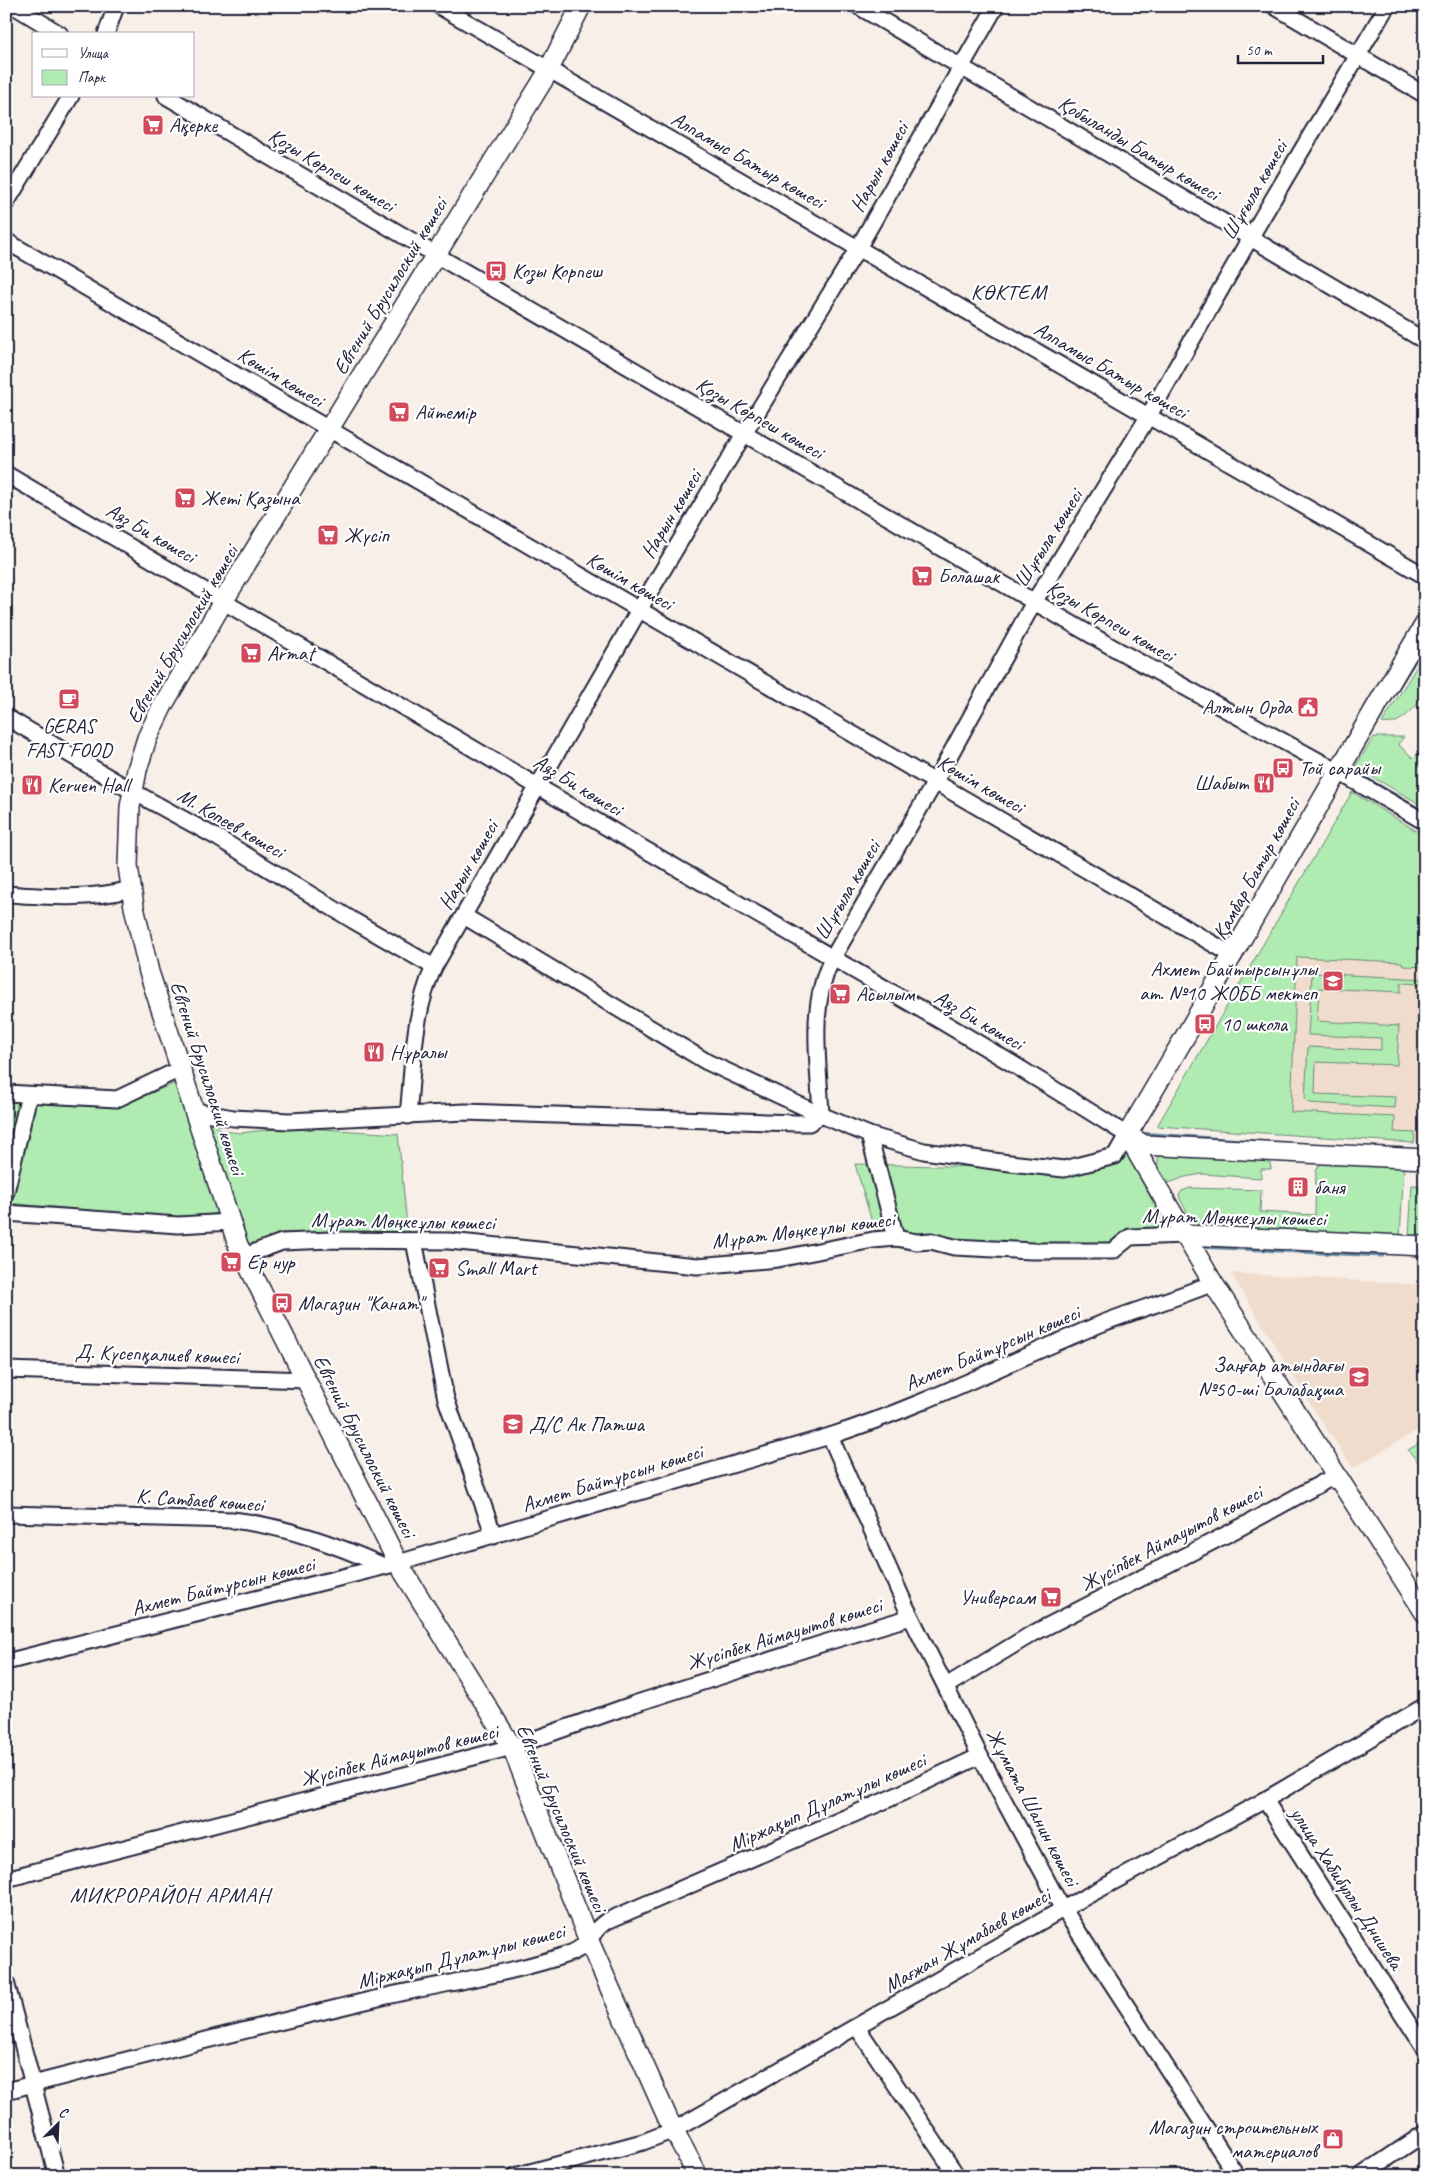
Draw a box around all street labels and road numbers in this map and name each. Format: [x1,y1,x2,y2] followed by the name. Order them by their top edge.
[1054,90,1227,208] street label: Қобыланды Батыр көшесі
[667,106,832,216] street label: Алпамыс Батыр көшесі
[844,115,916,216] street label: Нарын көшесі
[263,122,403,220] street label: Қозы Көрпеш көшесі
[1215,133,1294,244] street label: Шұғыла көшесі
[327,190,455,379] street label: Евгений Брусилоский көшесі
[1030,316,1195,426] street label: Алпамыс Батыр көшесі
[233,341,331,414] street label: Көшім көшесі
[691,371,831,467] street label: Қозы Көрпеш көшесі
[634,462,709,563] street label: Нарын көшесі
[1008,482,1090,592] street label: Шұғыла көшесі
[101,497,203,571] street label: Аяз Би көшесі
[120,538,245,728] street label: Евгений Брусилоский көшесі
[582,546,681,618] street label: Көшім көшесі
[1042,574,1182,670] street label: Қозы Көрпеш көшесі
[528,748,630,824] street label: Аяз Би көшесі
[933,749,1032,821] street label: Көшім көшесі
[173,782,292,866] street label: М. Копеев көшесі
[1206,791,1307,944] street label: Қамбар Батыр көшесі
[432,813,505,914] street label: Нарын көшесі
[808,833,887,944] street label: Шұғыла көшесі
[165,978,252,1181] street label: Евгений Брусилоский көшесі
[929,984,1031,1058] street label: Аяз Би көшесі
[1142,1202,1329,1232] street label: Мұрат Мөңкеұлы көшесі
[311,1206,498,1236] street label: Мұрат Мөңкеұлы көшесі
[710,1206,899,1254] street label: Мұрат Мөңкеұлы көшесі
[901,1298,1086,1397] street label: Ахмет Байтұрсын көшесі
[75,1338,243,1370] street label: Д. Күсепқалиев көшесі
[308,1350,424,1544] street label: Евгений Брусилоский көшесі
[519,1437,708,1518] street label: Ахмет Байтұрсын көшесі
[1075,1478,1269,1597] street label: Жүсіпбек Аймауытов көшесі
[135,1483,268,1518] street label: К. Сатбаев көшесі
[129,1550,320,1621] street label: Ахмет Байтұрсын көшесі
[683,1591,888,1676] street label: Жүсіпбек Аймауытов көшесі
[298,1717,503,1792] street label: Жүсіпбек Аймауытов көшесі
[511,1720,615,1919] street label: Евгений Брусилоский көшесі
[981,1724,1087,1893] street label: Жұмата Шанин көшесі
[725,1746,932,1857] street label: Міржақып Дұлатұлы көшесі
[1284,1800,1411,1976] street label: улица Хабибуллы Днишева
[879,1880,1058,1998] street label: Мағжан Жұмабаев көшесі
[355,1917,570,1994] street label: Міржақып Дұлатұлы көшесі

